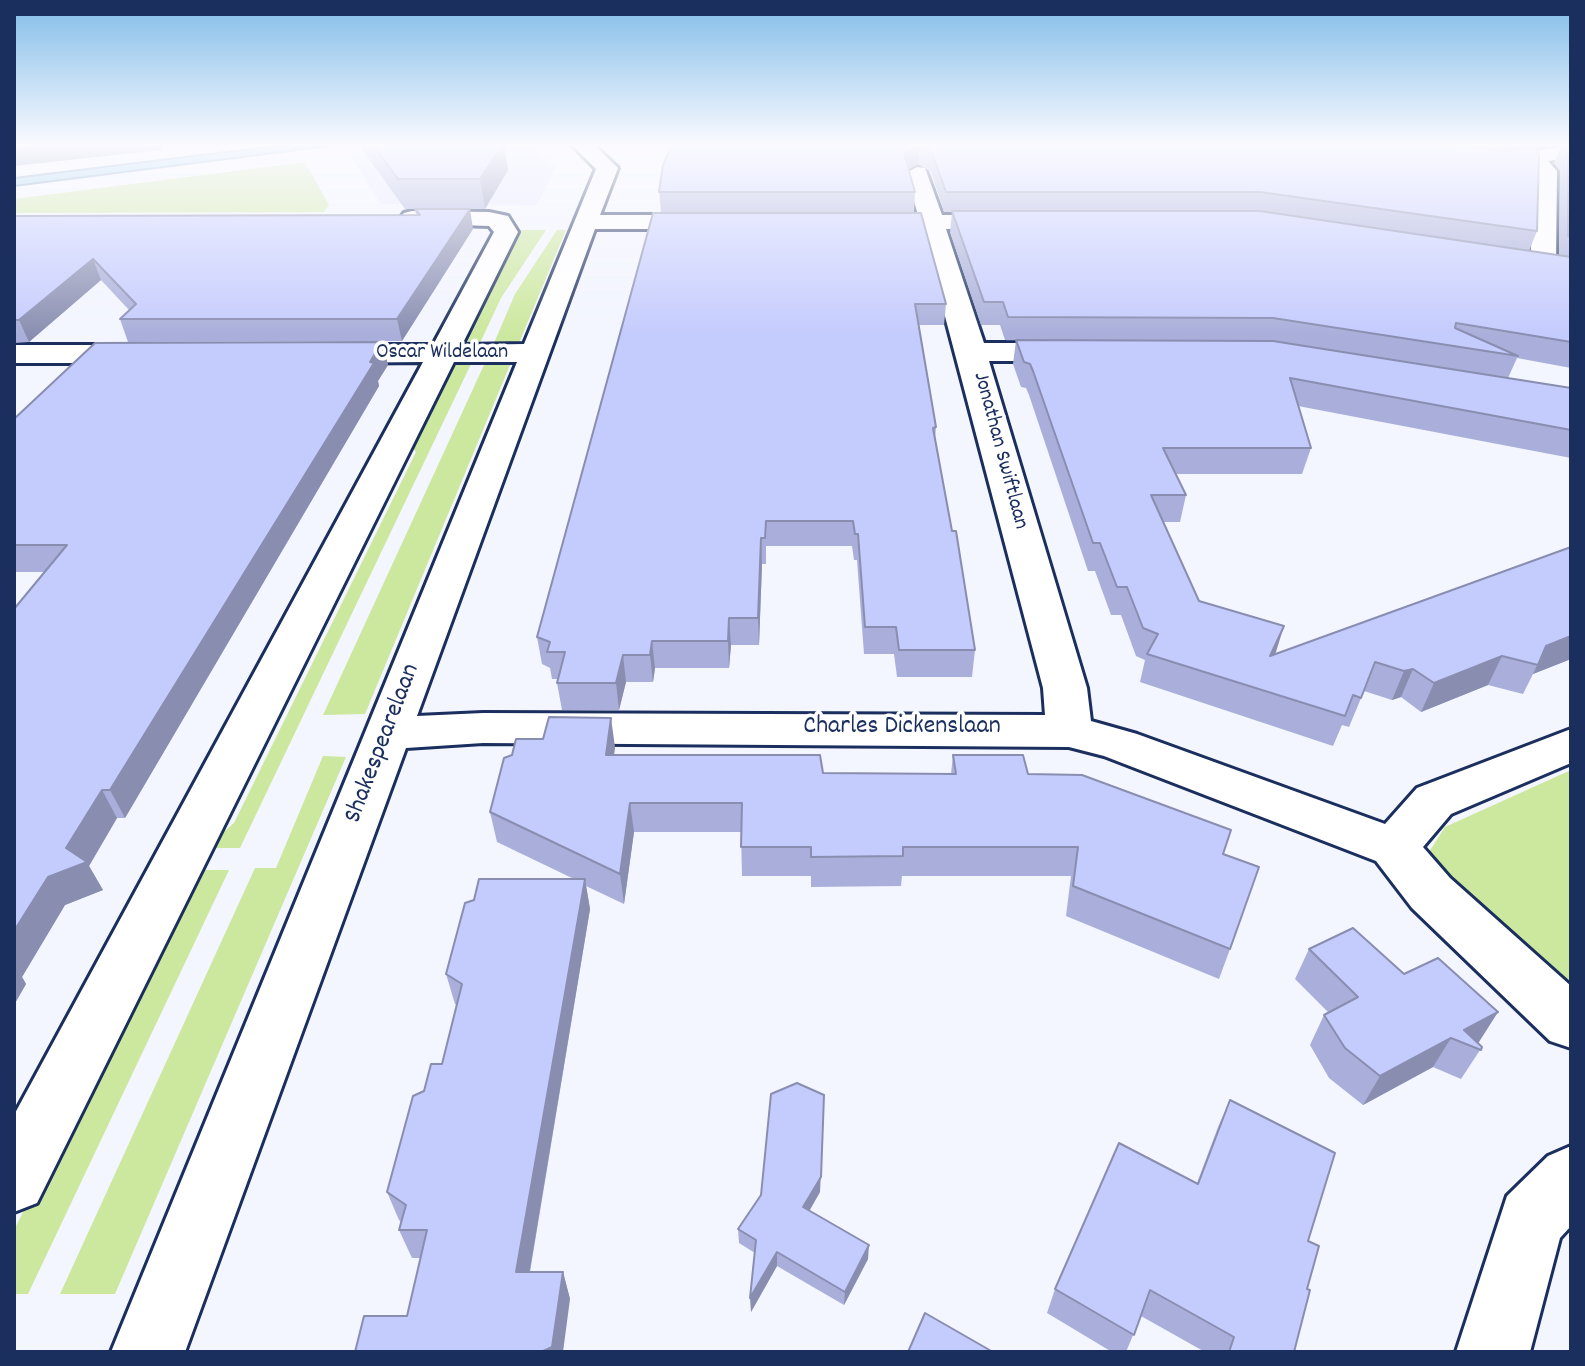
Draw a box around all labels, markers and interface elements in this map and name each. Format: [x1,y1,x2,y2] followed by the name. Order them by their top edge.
[376,341,508,367] street label: Oscar Wildelaan
[965,369,1033,533] street label: Jonathan Swiftlaan
[339,660,429,828] street label: Shakespearelaan
[803,712,1001,744] street label: Charles Dickenslaan

